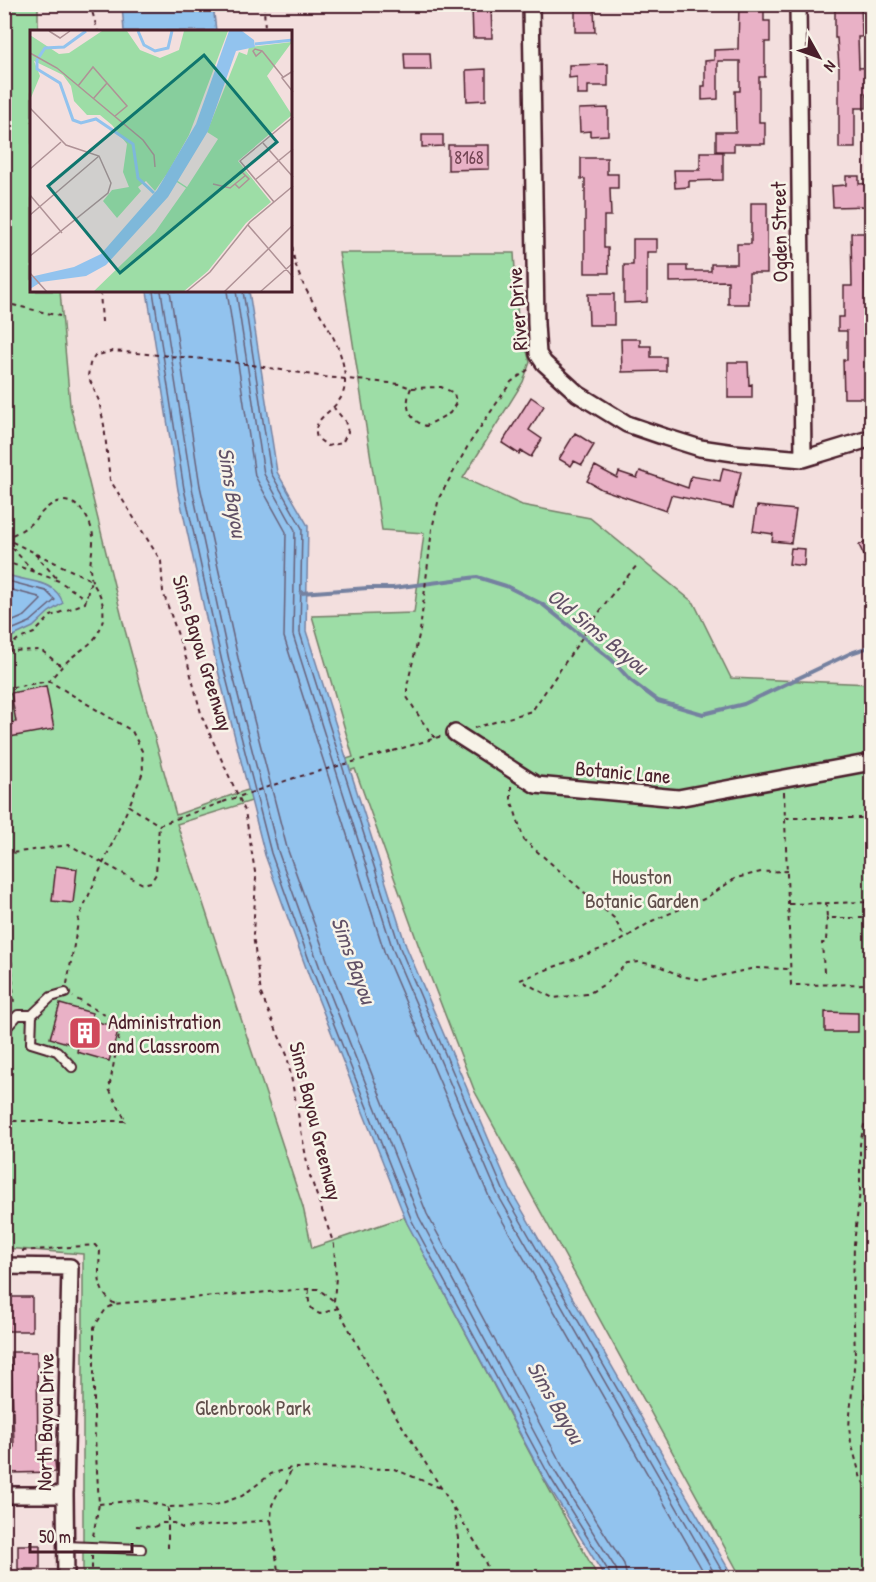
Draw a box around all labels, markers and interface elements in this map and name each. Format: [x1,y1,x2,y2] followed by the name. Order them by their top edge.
[789,27,849,87] north arrow
[30,30,292,292] inset map
[819,56,842,77] text: N
[454,145,484,170] house number: 8168
[764,181,794,283] street label: Ogden Street
[500,266,534,352] street label: River Drive
[211,445,255,541] water label: Sims Bayou
[165,571,241,735] street label: Sims Bayou Greenway
[541,581,657,682] water label: Old Sims Bayou
[574,753,672,791] street label: Botanic Lane
[585,862,699,915] park label: Houston Botanic Garden
[324,912,384,1010] water label: Sims Bayou
[108,1007,221,1060] place label: Administration and Classroom
[67,1015,103,1051] building icon: Administration and Classroom
[282,1039,350,1203] street label: Sims Bayou Greenway
[29,1353,61,1491] street label: North Bayou Drive
[520,1355,593,1450] water label: Sims Bayou
[195,1393,311,1422] park label: Glenbrook Park
[30,1516,132,1554] scale bar
[39,1524,71,1549] text: 50 m

